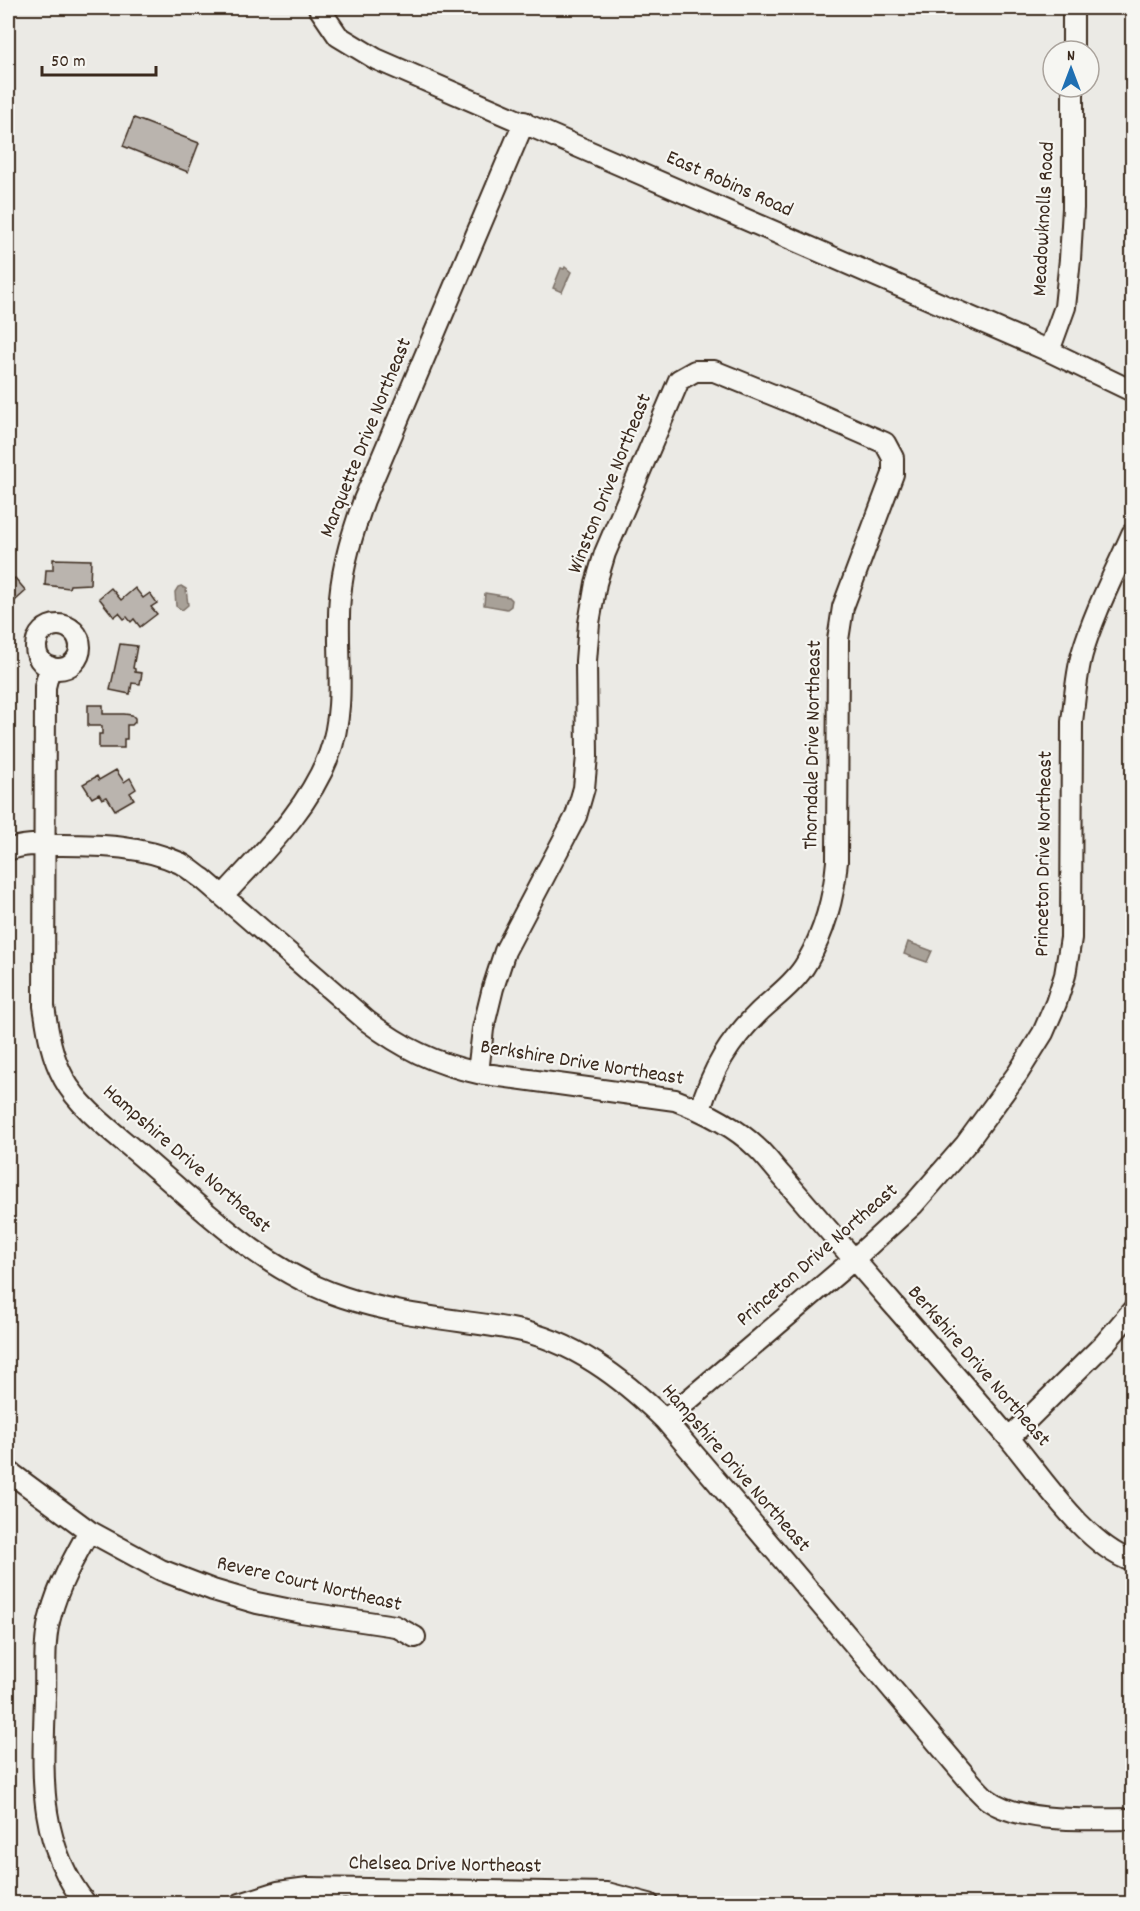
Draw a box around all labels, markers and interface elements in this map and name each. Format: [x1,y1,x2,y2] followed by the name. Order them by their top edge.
[42,39,156,77] scale bar
[1041,39,1101,99] north arrow
[1067,45,1075,68] text: N
[51,50,86,75] text: 50 m
[1026,141,1064,297] street label: Meadowknolls Road
[661,144,797,226] street label: East Robins Road
[313,333,421,542] street label: Marquette Drive Northeast
[561,389,661,579] street label: Winston Drive Northeast
[797,640,831,850] street label: Thorndale Drive Northeast
[1028,751,1062,957] street label: Princeton Drive Northeast
[478,1033,686,1095] street label: Berkshire Drive Northeast
[95,1078,277,1242] street label: Hampshire Drive Northeast
[730,1177,906,1335] street label: Princeton Drive Northeast
[899,1280,1057,1455] street label: Berkshire Drive Northeast
[653,1378,817,1560] street label: Hampshire Drive Northeast
[214,1549,405,1621] street label: Revere Court Northeast
[348,1849,542,1883] street label: Chelsea Drive Northeast

